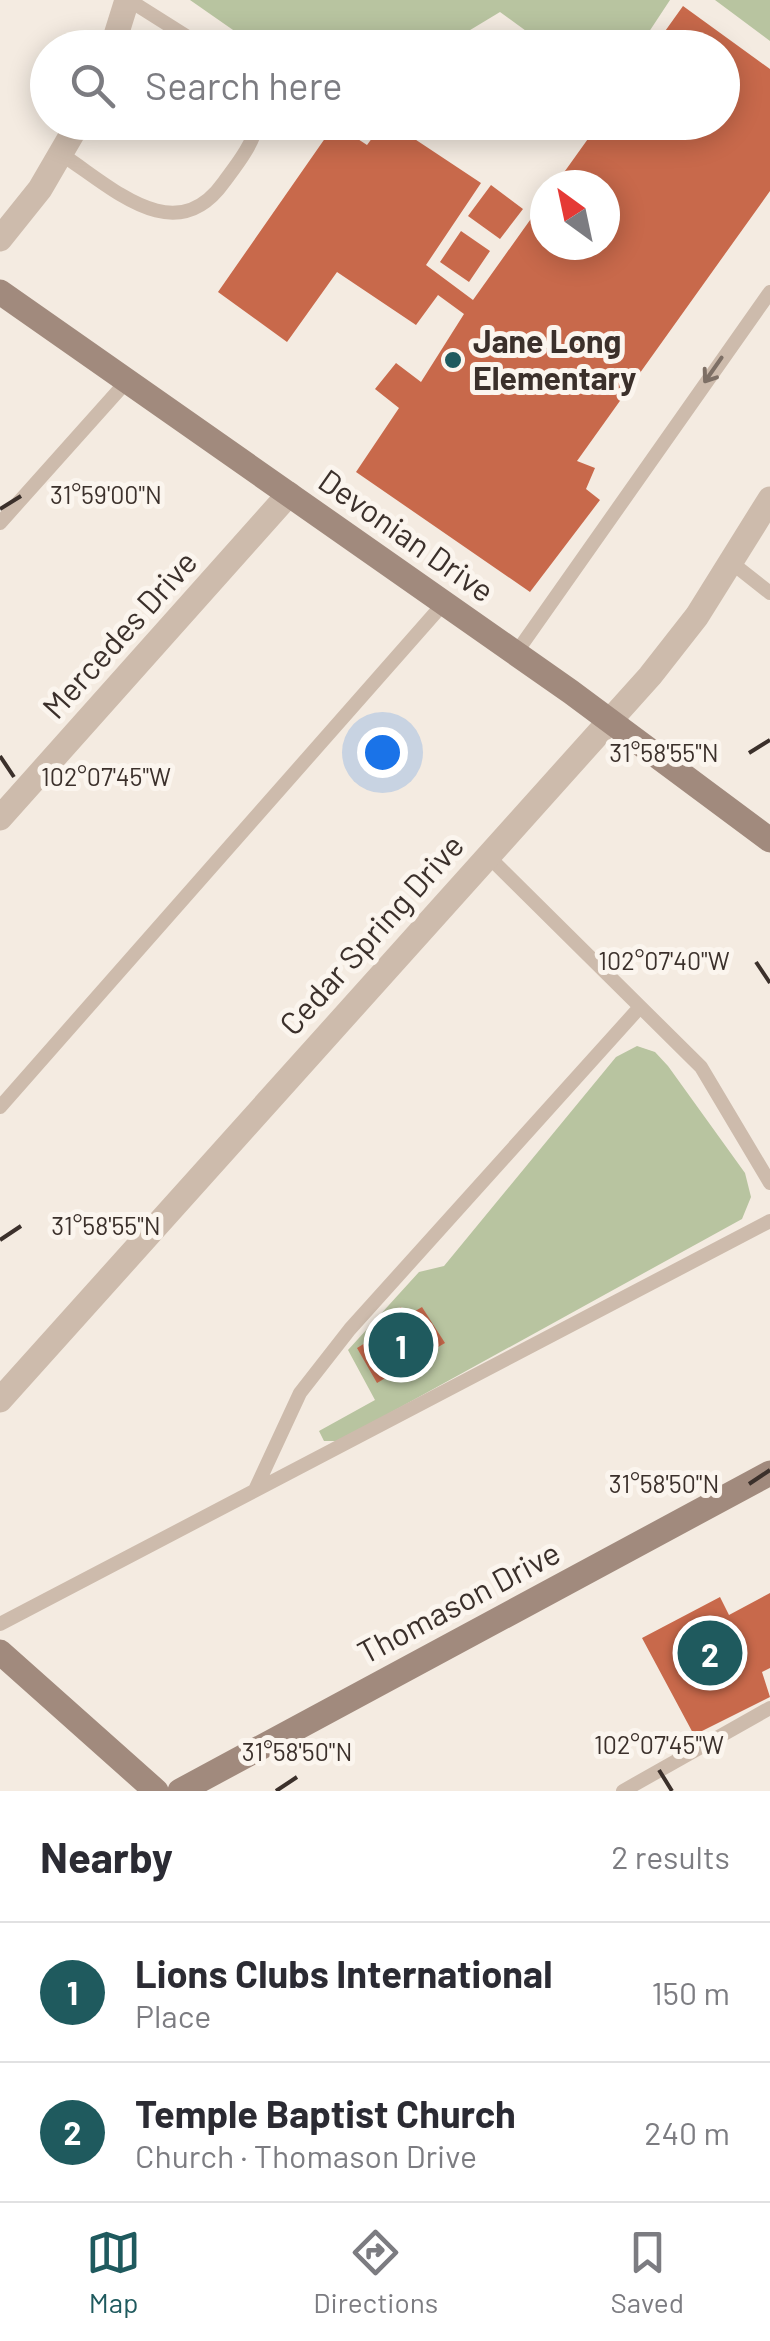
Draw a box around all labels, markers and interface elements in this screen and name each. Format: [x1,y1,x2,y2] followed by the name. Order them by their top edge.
[30,30,740,140] search box
[65,58,120,113] icon: search
[145,62,343,108] text: Search here
[530,170,620,260] north arrow
[473,321,636,396] place label: Jane Long Elementary
[442,349,464,371] marker: Jane Long Elementary
[703,356,724,384] one-way arrow
[312,460,502,609] street label: Devonian Drive
[50,479,162,509] text: 31°59'00"N
[33,542,204,725] street label: Mercedes Drive
[357,727,408,778] your location
[609,737,719,767] text: 31°58'55"N
[41,761,171,791] text: 102°07'45"W
[271,826,470,1042] street label: Cedar Spring Drive
[598,945,730,975] text: 102°07'40"W
[51,1210,161,1240] text: 31°58'55"N
[368,1308,434,1382] pin: 1
[609,1468,719,1498] text: 31°58'50"N
[351,1532,566,1670] street label: Thomason Drive
[678,1616,742,1690] pin: 2
[594,1729,724,1759] text: 102°07'45"W
[242,1736,352,1766] text: 31°58'50"N
[40,1831,173,1881] text: Nearby
[611,1837,730,1875] text: 2 results
[135,1950,552,1996] text: Lions Clubs International
[67,1973,78,2011] text: 1
[651,1973,730,2011] text: 150 m
[135,1996,211,2034] text: Place
[135,2090,516,2136] text: Temple Baptist Church
[64,2113,81,2151] text: 2
[644,2113,730,2151] text: 240 m
[135,2136,477,2174] text: Church · Thomason Drive
[86,2225,141,2319] tab: Map
[313,2225,438,2319] tab: Directions
[610,2225,684,2319] tab: Saved

